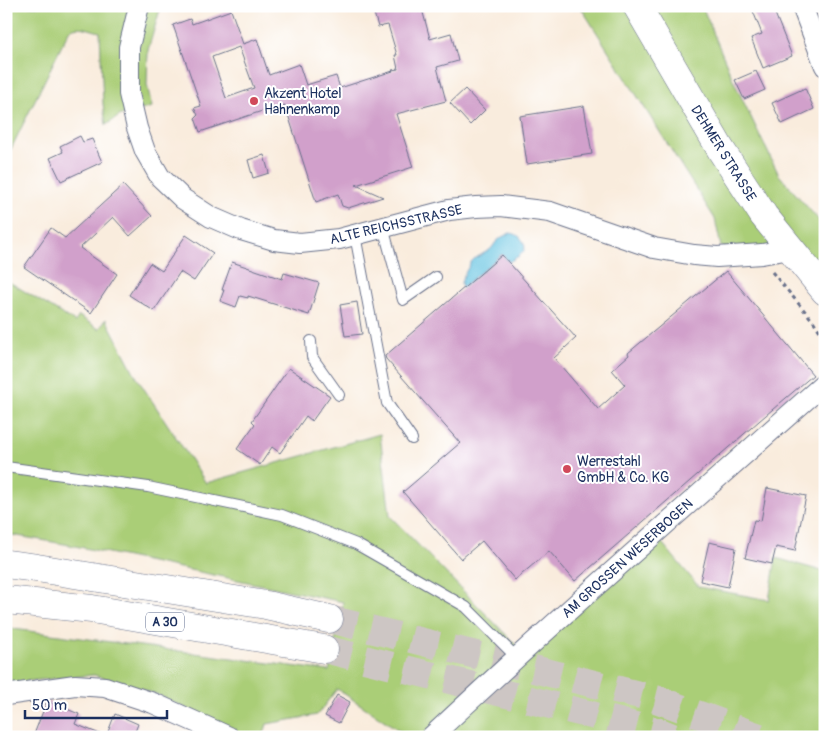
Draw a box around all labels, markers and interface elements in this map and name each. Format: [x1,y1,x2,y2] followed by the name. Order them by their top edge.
[264,85,342,118] place label: Akzent Hotel Hahnenkamp
[248,95,260,107] marker: Akzent Hotel Hahnenkamp
[687,102,760,204] street label: DEHMER STRASSE
[328,201,464,248] street label: ALTE REICHSSTRASSE
[577,453,669,486] place label: Werrestahl GmbH & Co. KG
[561,463,573,475] marker: Werrestahl GmbH & Co. KG
[558,495,696,622] street label: AM GROSSEN WESERBOGEN
[146,612,184,632] road number: A 30
[25,688,168,720] scale bar
[32,696,67,715] text: 50 m

